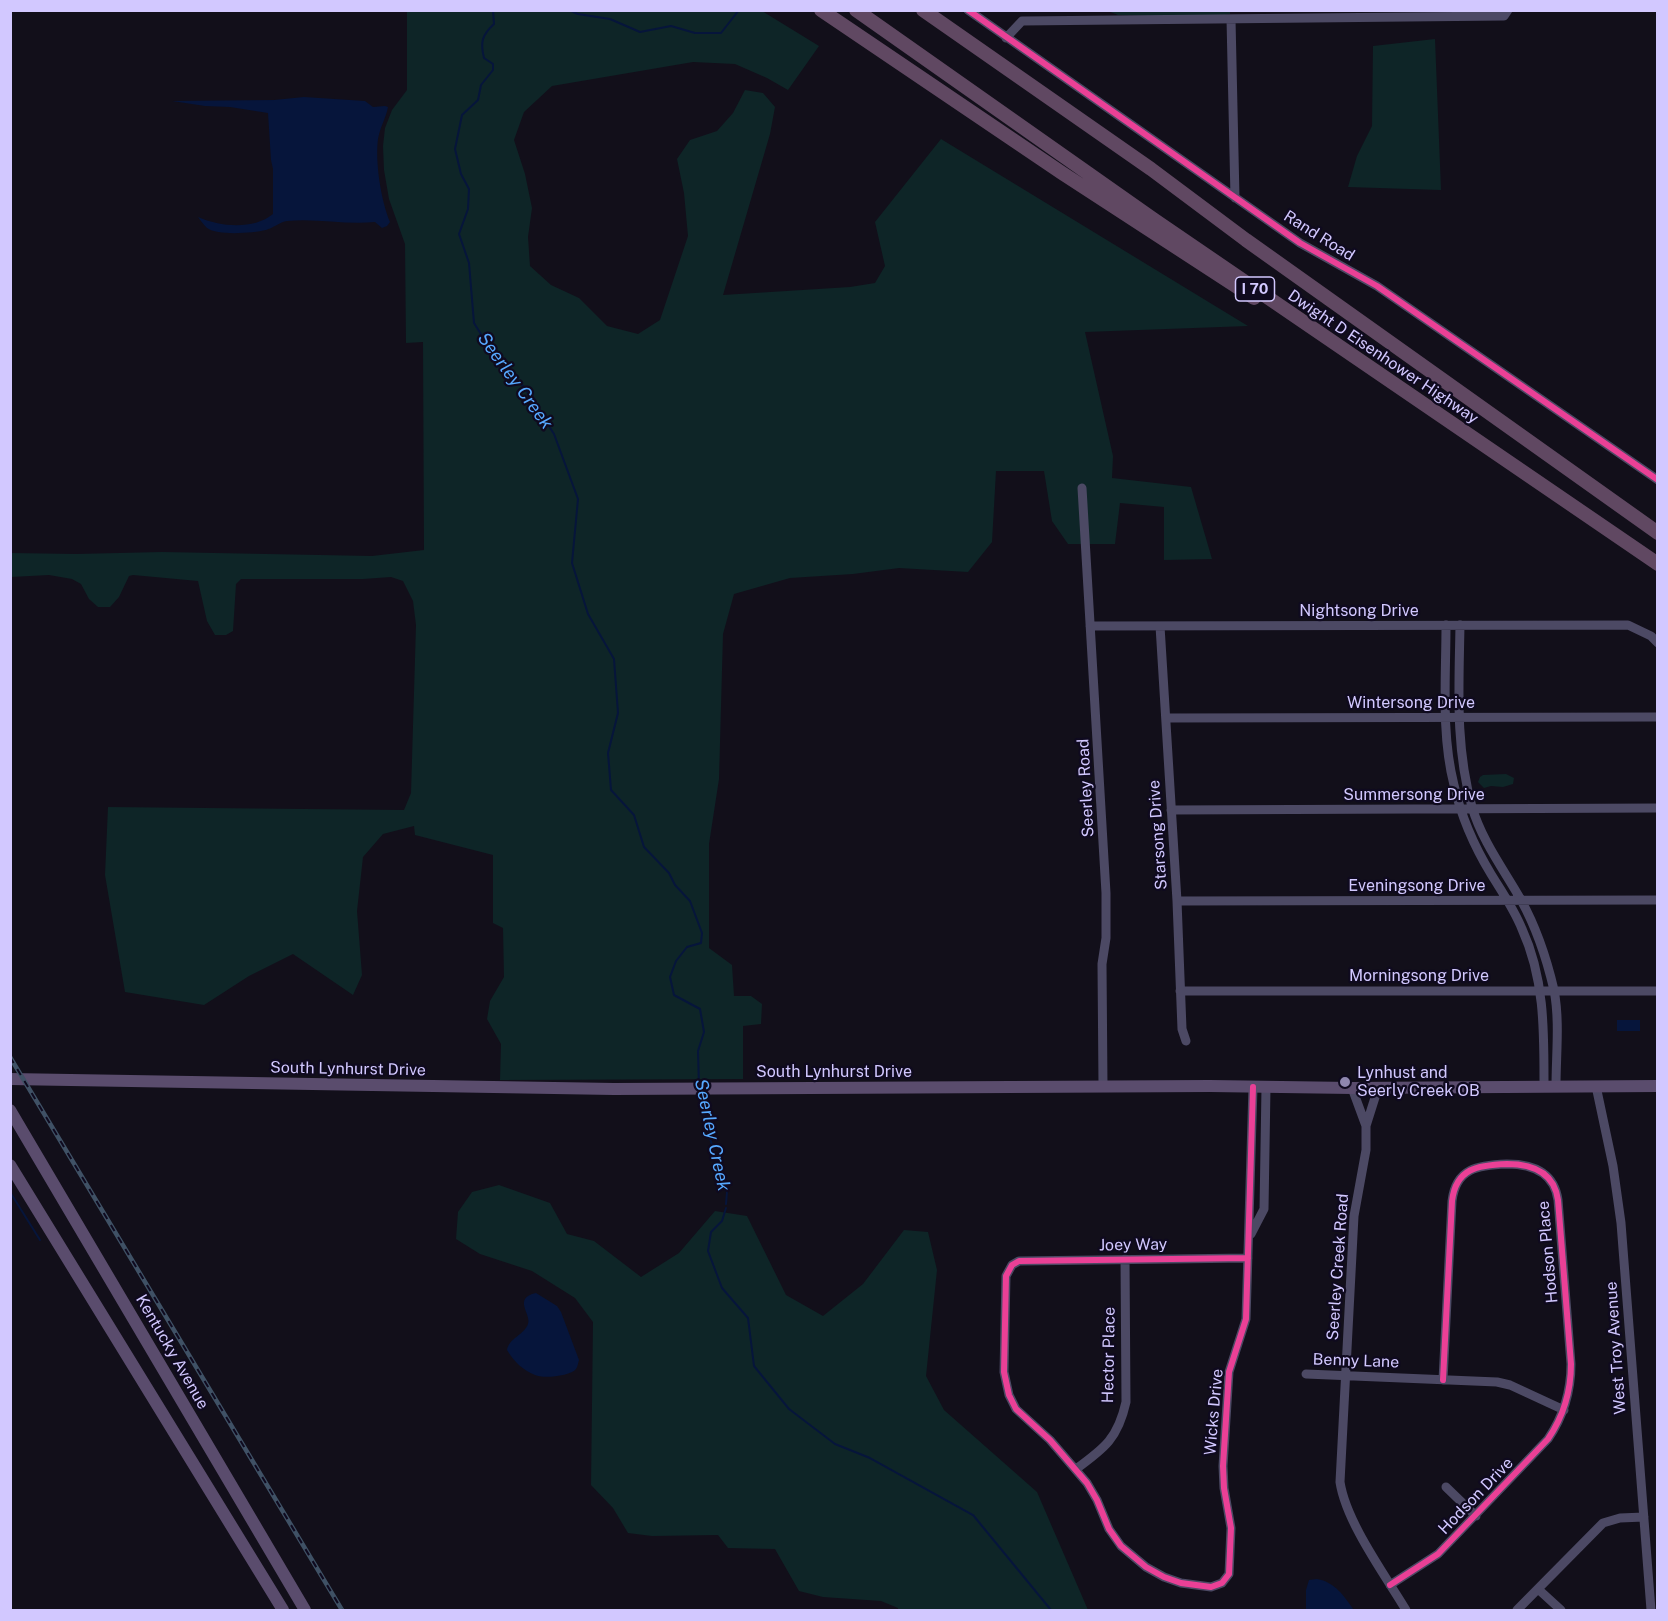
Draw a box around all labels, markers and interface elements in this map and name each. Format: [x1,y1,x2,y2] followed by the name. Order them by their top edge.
[1280,207,1358,265] street label: Rand Road
[1236,277,1274,301] road number: I 70
[1284,286,1482,428] street label: Dwight D Eisenhower Highway
[473,328,557,434] water label: Seerley Creek
[1299,601,1419,621] street label: Nightsong Drive
[1347,693,1475,713] street label: Wintersong Drive
[1074,738,1098,838] street label: Seerley Road
[1145,779,1171,891] street label: Starsong Drive
[1343,785,1485,805] street label: Summersong Drive
[1348,876,1486,896] street label: Eveningsong Drive
[1349,966,1489,986] street label: Morningsong Drive
[270,1058,426,1080] street label: South Lynhurst Drive
[756,1062,912,1082] street label: South Lynhurst Drive
[1357,1063,1480,1101] place label: Lynhust and Seerly Creek OB
[1338,1075,1352,1089] marker: Lynhust and Seerly Creek OB
[690,1077,734,1193] water label: Seerley Creek
[1323,1193,1353,1341] street label: Seerley Creek Road
[1534,1200,1562,1304] street label: Hodson Place
[1099,1235,1167,1255] street label: Joey Way
[1602,1281,1630,1415] street label: West Troy Avenue
[131,1291,213,1413] street label: Kentucky Avenue
[1099,1307,1119,1403] street label: Hector Place
[1312,1350,1400,1372] street label: Benny Lane
[1201,1368,1227,1456] street label: Wicks Drive
[1435,1454,1517,1538] street label: Hodson Drive

